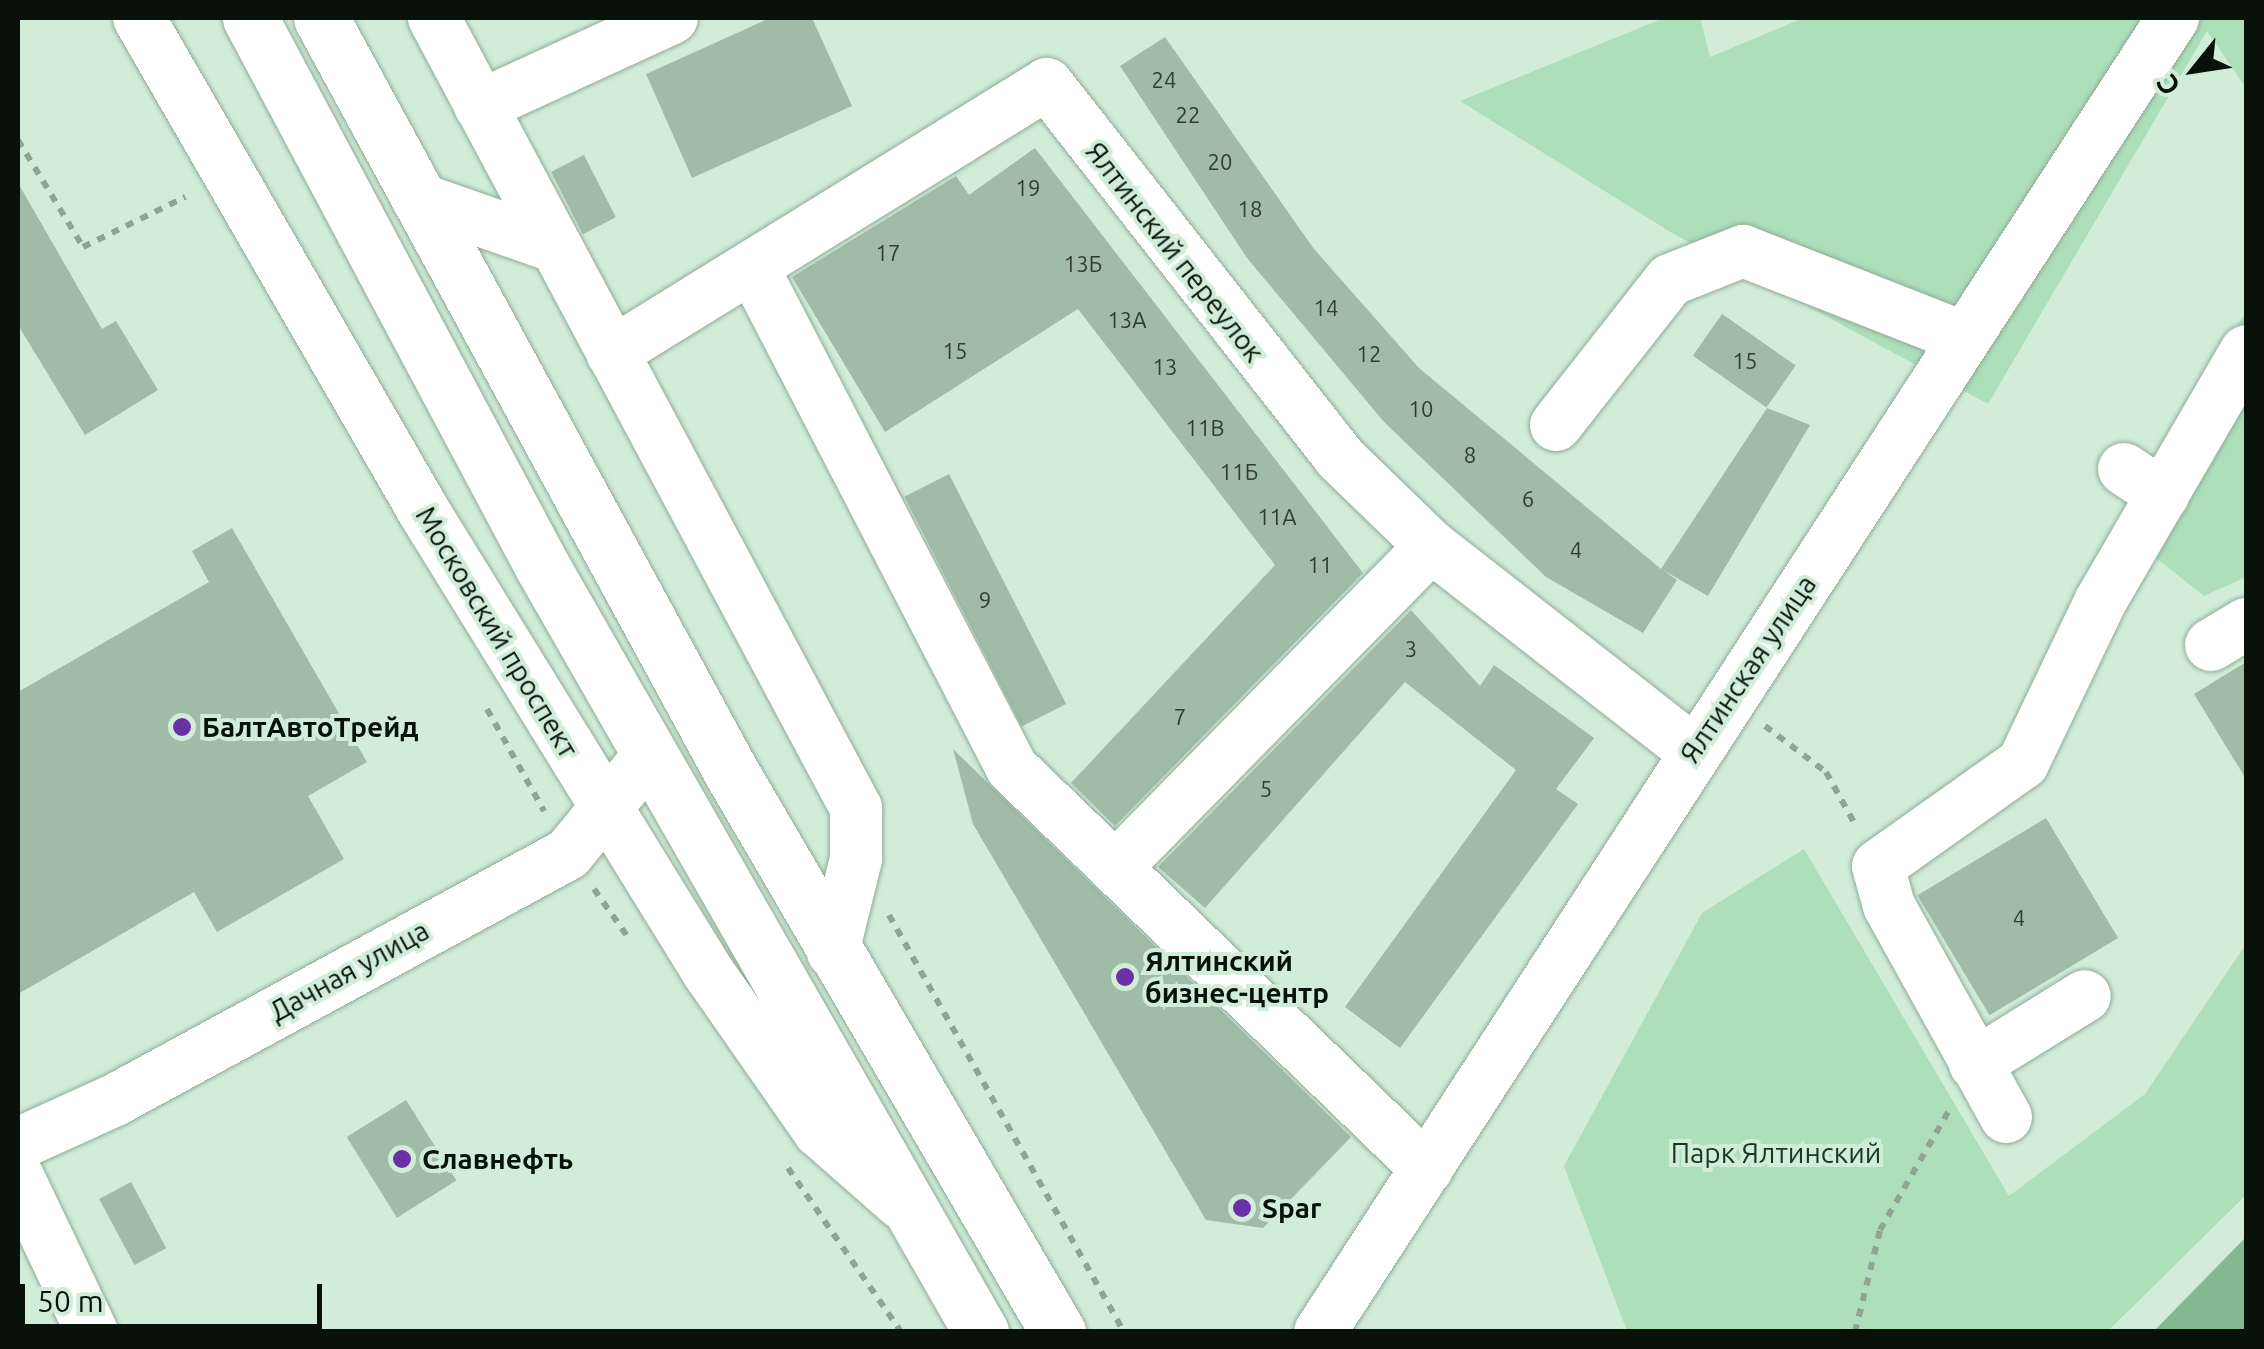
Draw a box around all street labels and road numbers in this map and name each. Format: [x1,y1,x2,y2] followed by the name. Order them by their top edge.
[1079,135,1271,369] street label: Ялтинский переулок
[409,500,585,764] street label: Московский проспект
[1673,569,1823,769] street label: Ялтинская улица
[263,913,435,1029] street label: Дачная улица

